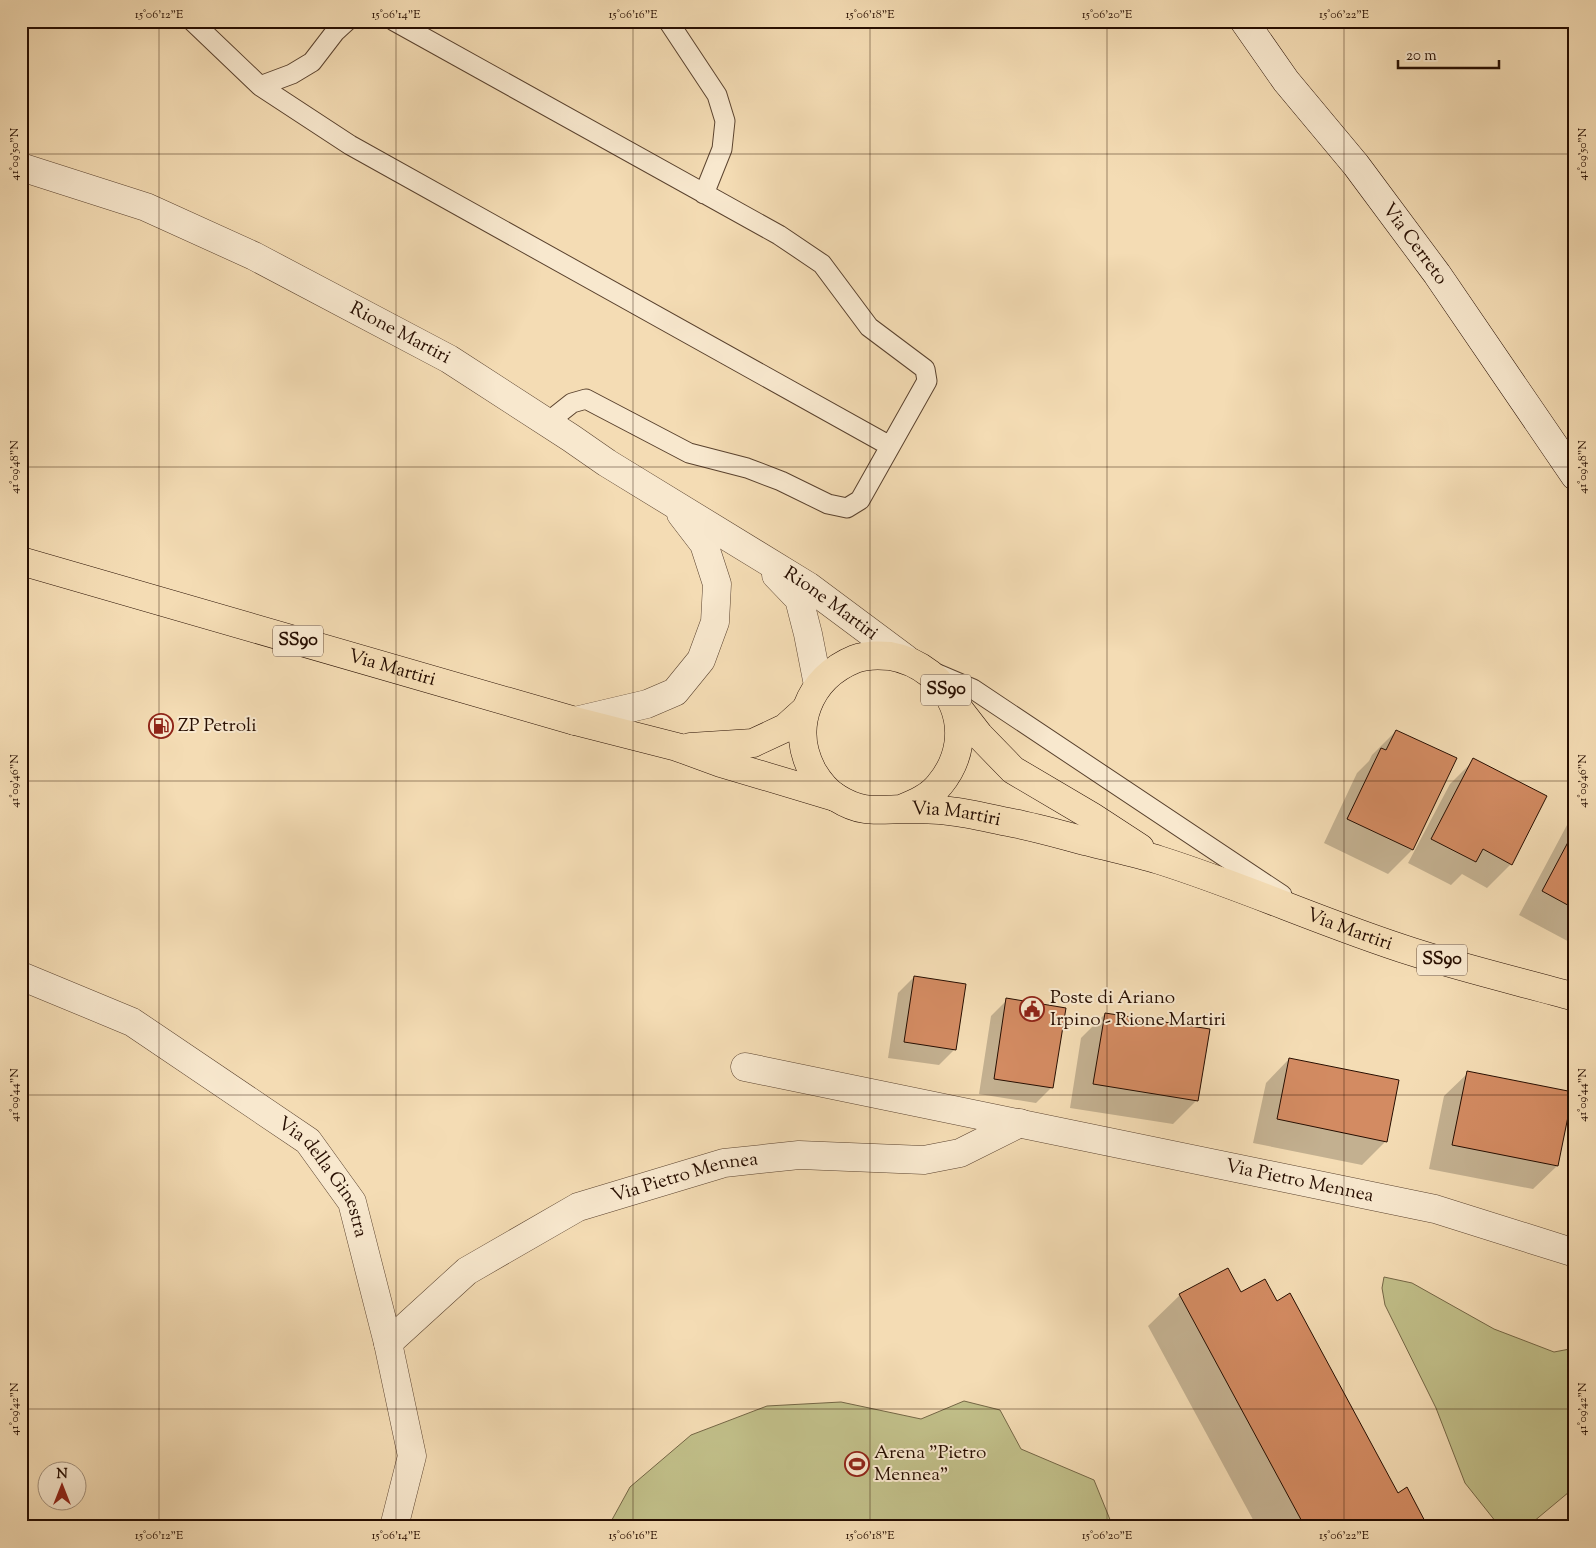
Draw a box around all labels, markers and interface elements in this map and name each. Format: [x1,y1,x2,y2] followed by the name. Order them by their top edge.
[135,6,184,24] text: 15°06'12"E
[372,6,421,24] text: 15°06'14"E
[609,6,658,24] text: 15°06'16"E
[845,6,895,24] text: 15°06'18"E
[1082,6,1133,24] text: 15°06'20"E
[1319,6,1370,24] text: 15°06'22"E
[1398,38,1500,70] scale bar
[1406,46,1437,67] text: 20 m
[6,127,24,180] text: 41°09'50"N
[1574,127,1592,180] text: 41°09'50"N
[1375,197,1454,290] street label: Via Cerreto
[345,295,455,371] street label: Rione Martiri
[6,440,24,494] text: 41°09'48"N
[1574,440,1592,494] text: 41°09'48"N
[778,561,884,647] street label: Rione Martiri
[273,626,323,656] road number: SS90
[345,643,439,694] street label: Via Martiri
[921,674,971,706] road number: SS90
[148,713,174,739] fuel station icon: ZP Petroli
[178,713,257,740] place label: ZP Petroli
[6,754,24,808] text: 41°09'46"N
[1574,754,1592,808] text: 41°09'46"N
[911,795,1003,834] street label: Via Martiri
[1302,902,1396,958] street label: Via Martiri
[1417,944,1467,976] road number: SS90
[1050,985,1226,1034] place label: Poste di Ariano Irpino - Rione Martiri
[1019,996,1045,1022] public building icon: Poste di Ariano Irpino - Rione Martiri
[6,1068,24,1122] text: 41°09'44"N
[1574,1068,1592,1122] text: 41°09'44"N
[272,1110,374,1241] street label: Via della Ginestra
[608,1146,759,1210] street label: Via Pietro Mennea
[1223,1153,1376,1210] street label: Via Pietro Mennea
[6,1382,24,1435] text: 41°09'42"N
[1574,1382,1592,1435] text: 41°09'42"N
[874,1440,986,1489] place label: Arena "Pietro Mennea"
[844,1451,870,1477] sports icon: Arena "Pietro Mennea"
[38,1460,88,1510] north arrow
[56,1465,68,1485] text: N
[135,1527,184,1545] text: 15°06'12"E
[372,1527,421,1545] text: 15°06'14"E
[609,1527,658,1545] text: 15°06'16"E
[845,1527,895,1545] text: 15°06'18"E
[1082,1527,1133,1545] text: 15°06'20"E
[1319,1527,1370,1545] text: 15°06'22"E

